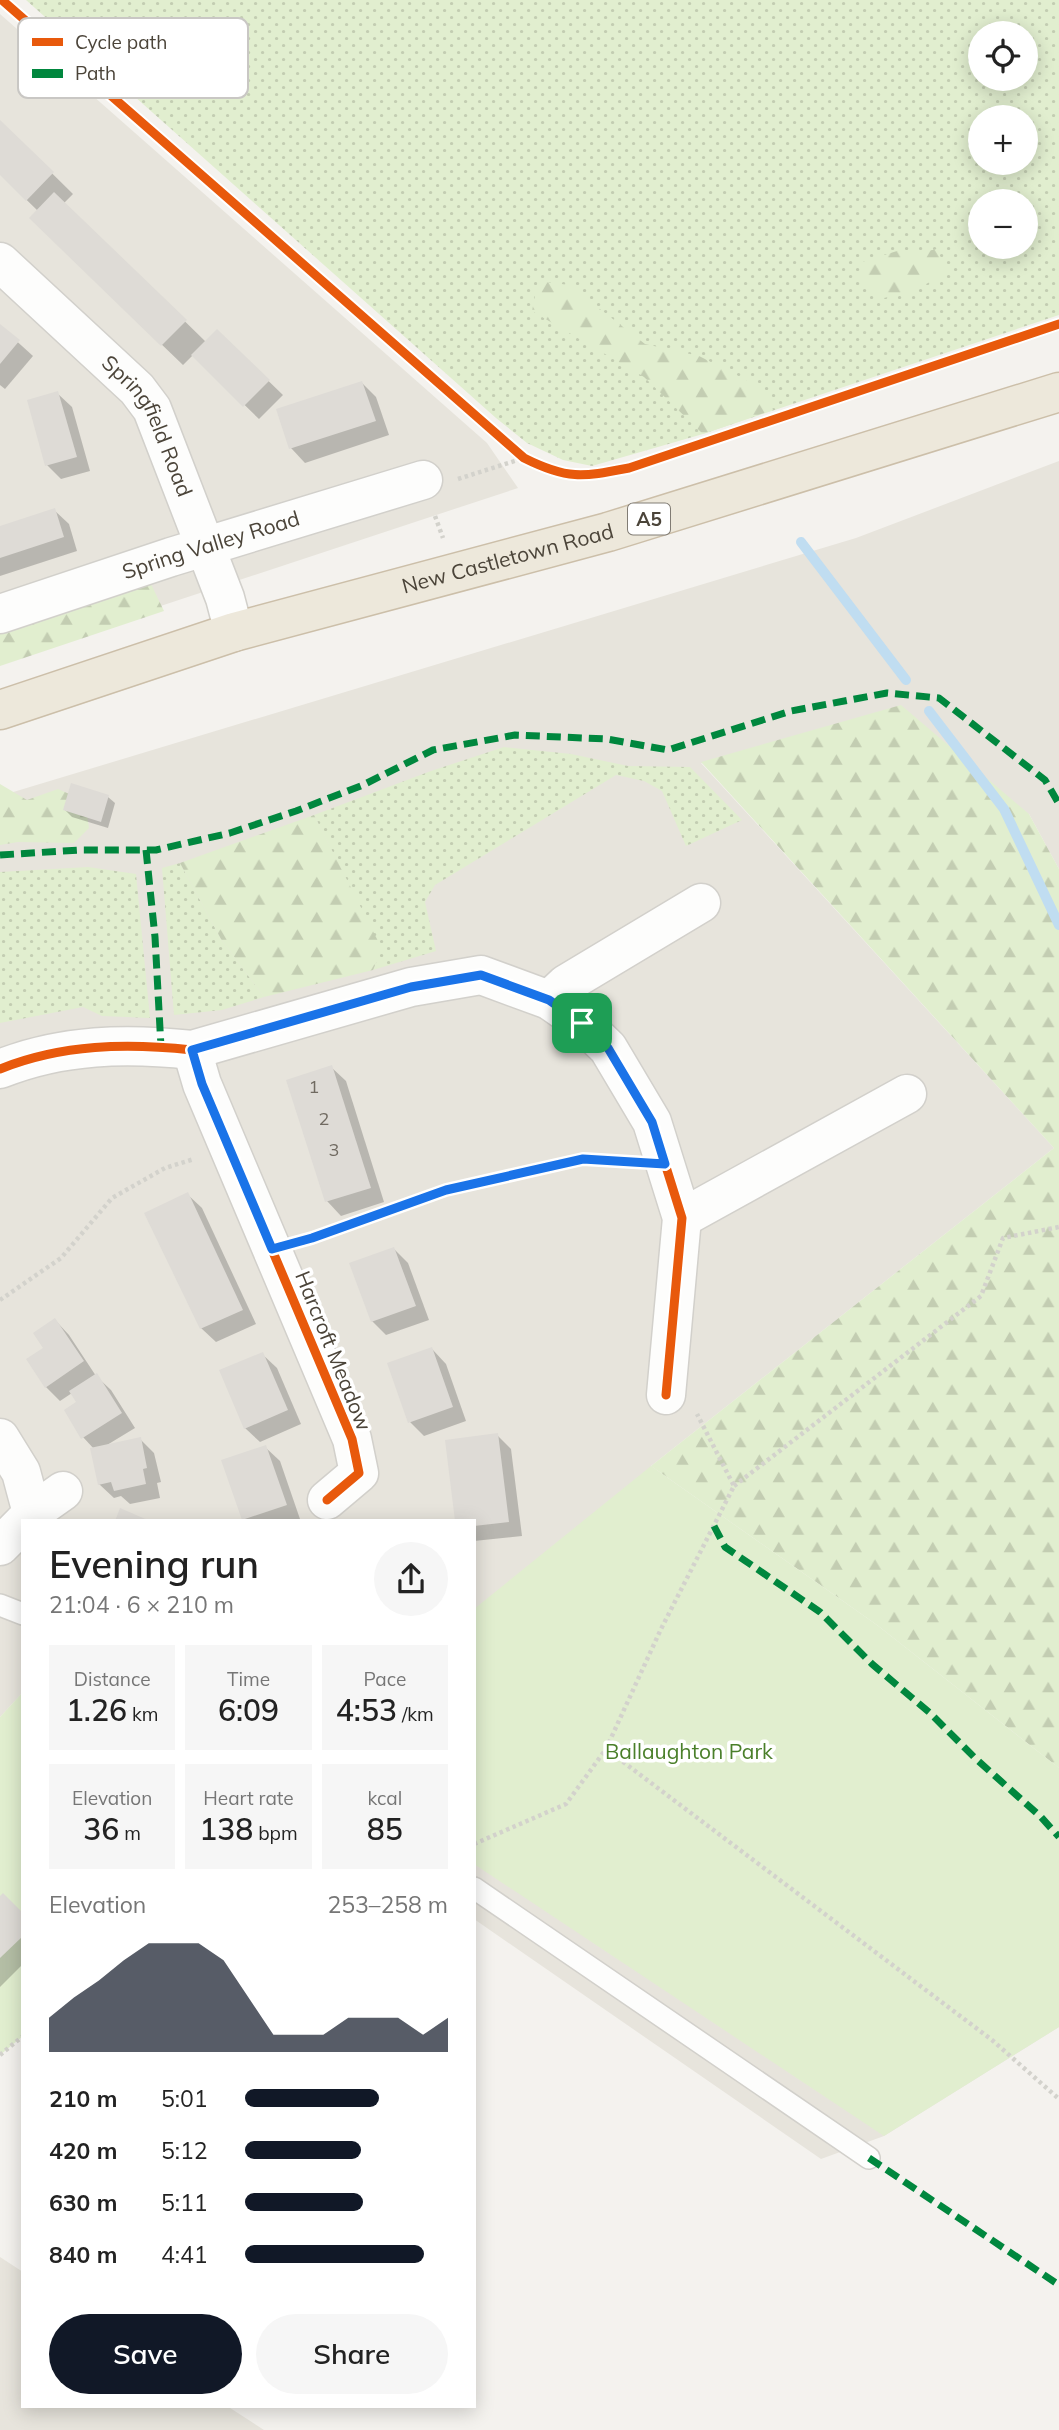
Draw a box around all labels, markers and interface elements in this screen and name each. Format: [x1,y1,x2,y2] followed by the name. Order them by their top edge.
[18,18,248,98] legend
[968,21,1038,259] map controls
[968,21,1038,91] button: locate
[75,30,167,54] text: Cycle path
[75,61,116,85] text: Path
[968,105,1038,175] button: +
[968,189,1038,259] button: −
[97,349,199,500] street label: Springfield Road
[119,504,303,584] street label: Spring Valley Road
[628,504,670,534] road number: A5
[399,517,616,599] street label: New Castletown Road
[552,993,612,1053] pin
[563,1004,601,1042] icon: arrive
[309,1075,319,1098] house number: 1
[319,1107,329,1130] house number: 2
[329,1138,339,1161] house number: 3
[290,1267,378,1434] street label: Harcroft Meadow
[49,1540,259,1588] text: Evening run
[374,1542,448,1616] button: share
[49,1590,234,1619] text: 21:04 · 6 × 210 m
[74,1667,151,1691] text: Distance
[227,1667,270,1691] text: Time
[363,1667,406,1691] text: Pace
[66,1691,127,1729] text: 1.26
[218,1691,279,1729] text: 6:09
[336,1691,397,1729] text: 4:53
[127,1702,158,1726] text: km
[397,1702,434,1726] text: /km
[605,1738,773,1764] park label: Ballaughton Park
[72,1786,152,1810] text: Elevation
[203,1786,294,1810] text: Heart rate
[367,1786,402,1810] text: kcal
[83,1810,119,1848] text: 36
[199,1810,253,1848] text: 138
[367,1810,403,1848] text: 85
[119,1821,141,1845] text: m
[253,1821,298,1845] text: bpm
[49,1890,146,1919] text: Elevation
[327,1890,448,1919] text: 253–258 m
[49,2084,117,2113] text: 210 m
[161,2084,208,2113] text: 5:01
[49,2136,117,2165] text: 420 m
[161,2136,208,2165] text: 5:12
[49,2188,117,2217] text: 630 m
[161,2188,208,2217] text: 5:11
[49,2240,117,2269] text: 840 m
[161,2240,208,2269] text: 4:41
[49,2314,242,2394] button: Save
[256,2314,448,2394] button: Share

